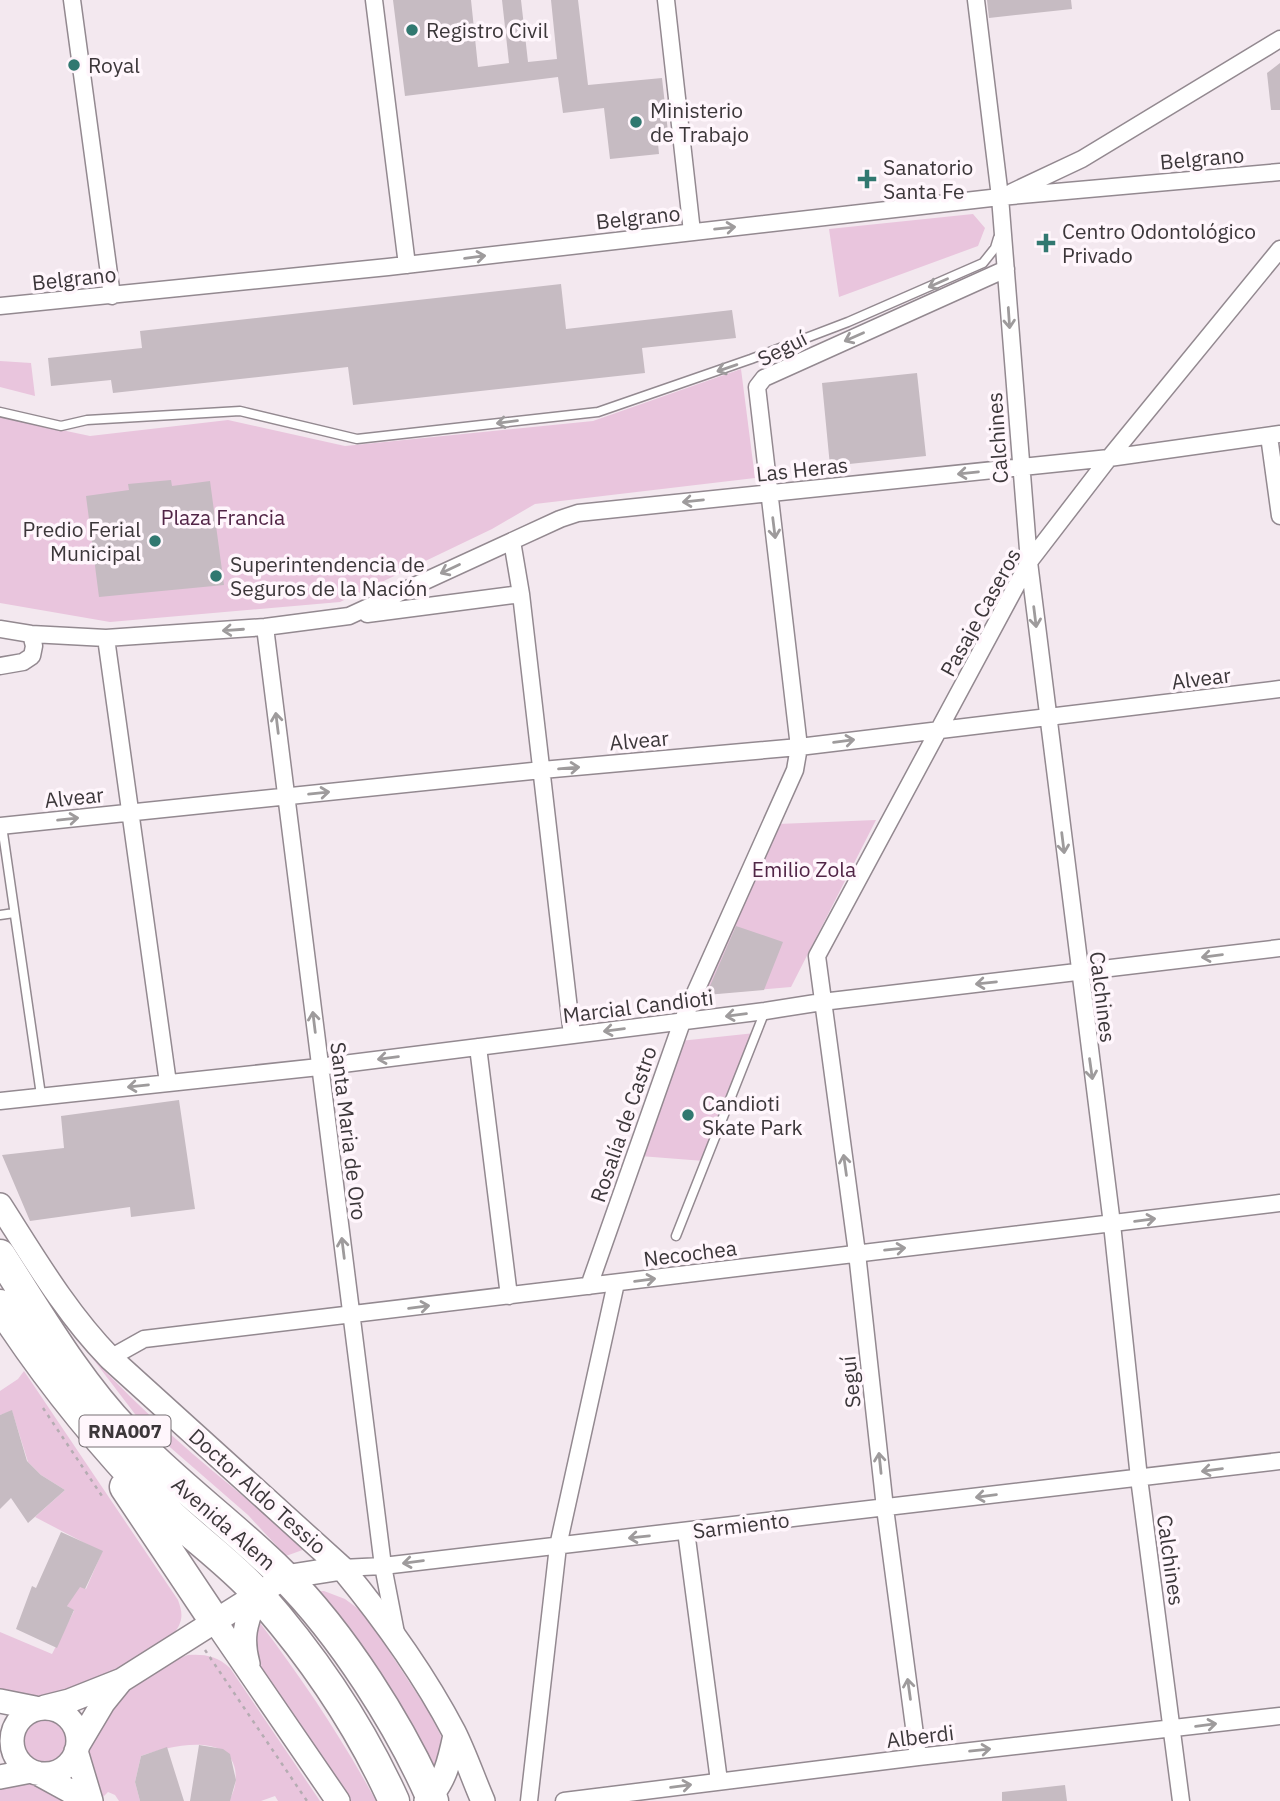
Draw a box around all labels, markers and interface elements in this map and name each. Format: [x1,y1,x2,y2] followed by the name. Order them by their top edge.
[426,16,549,44] place label: Registro Civil
[404,22,420,38] marker: Registro Civil
[88,51,140,79] place label: Royal
[66,57,82,73] marker: Royal
[650,96,749,148] place label: Ministerio de Trabajo
[628,114,644,130] marker: Ministerio de Trabajo
[1159,140,1245,176] street label: Belgrano
[883,153,973,205] place label: Sanatorio Santa Fe
[857,169,877,189] marker: Sanatorio Santa Fe
[594,199,682,235] street label: Belgrano
[1062,217,1256,269] place label: Centro Odontológico Privado
[714,221,736,234] one-way arrow
[1036,233,1056,253] marker: Centro Odontológico Privado
[463,250,486,263] one-way arrow
[30,260,118,296] street label: Belgrano
[927,277,949,290] one-way arrow
[1003,306,1016,328] one-way arrow
[753,324,811,372] street label: Seguí
[844,331,865,344] one-way arrow
[716,363,738,375] one-way arrow
[980,391,1014,485] street label: Calchines
[496,416,519,429] one-way arrow
[755,450,849,488] street label: Las Heras
[957,467,980,480] one-way arrow
[682,495,704,508] one-way arrow
[161,503,285,531] park label: Plaza Francia
[23,515,141,567] place label: Predio Ferial Municipal
[767,516,780,538] one-way arrow
[147,533,163,549] marker: Predio Ferial Municipal
[933,543,1027,681] street label: Pasaje Caseros
[230,550,427,602] place label: Superintendencia de Seguros de la Nación
[440,563,461,577] one-way arrow
[208,568,224,584] marker: Superintendencia de Seguros de la Nación
[1029,605,1042,628] one-way arrow
[222,623,245,636] one-way arrow
[1170,660,1233,696] street label: Alvear
[270,712,283,735] one-way arrow
[608,723,670,757] street label: Alvear
[833,735,855,748] one-way arrow
[557,761,580,774] one-way arrow
[43,780,105,814] street label: Alvear
[307,786,329,799] one-way arrow
[56,812,79,825] one-way arrow
[1056,831,1069,854] one-way arrow
[752,855,856,883] park label: Emilio Zola
[1084,950,1122,1044] street label: Calchines
[1201,950,1224,963] one-way arrow
[976,977,998,990] one-way arrow
[561,983,715,1029] street label: Marcial Candioti
[726,1009,748,1022] one-way arrow
[307,1011,320,1034] one-way arrow
[603,1024,626,1037] one-way arrow
[324,1040,374,1222] street label: Santa Maria de Oro
[583,1042,663,1206] street label: Rosalía de Castro
[377,1052,400,1065] one-way arrow
[1085,1057,1098,1080] one-way arrow
[127,1079,150,1092] one-way arrow
[702,1089,803,1141] place label: Candioti Skate Park
[680,1107,696,1123] marker: Candioti Skate Park
[838,1154,851,1176] one-way arrow
[1133,1213,1156,1226] one-way arrow
[642,1233,738,1273] street label: Necochea
[336,1237,349,1259] one-way arrow
[883,1242,906,1255] one-way arrow
[633,1273,656,1286] one-way arrow
[407,1300,430,1313] one-way arrow
[833,1355,867,1409] street label: Seguí
[80,1415,170,1446] road number: RNA007
[183,1422,333,1560] street label: Doctor Aldo Tessio
[873,1453,886,1475] one-way arrow
[1201,1463,1224,1476] one-way arrow
[166,1470,282,1576] street label: Avenida Alem
[975,1490,998,1503] one-way arrow
[691,1505,791,1545] street label: Sarmiento
[1151,1513,1191,1607] street label: Calchines
[628,1530,650,1543] one-way arrow
[402,1556,424,1569] one-way arrow
[903,1678,916,1701] one-way arrow
[885,1718,955,1754] street label: Alberdi
[1194,1718,1216,1731] one-way arrow
[968,1743,990,1756] one-way arrow
[669,1780,692,1793] one-way arrow

